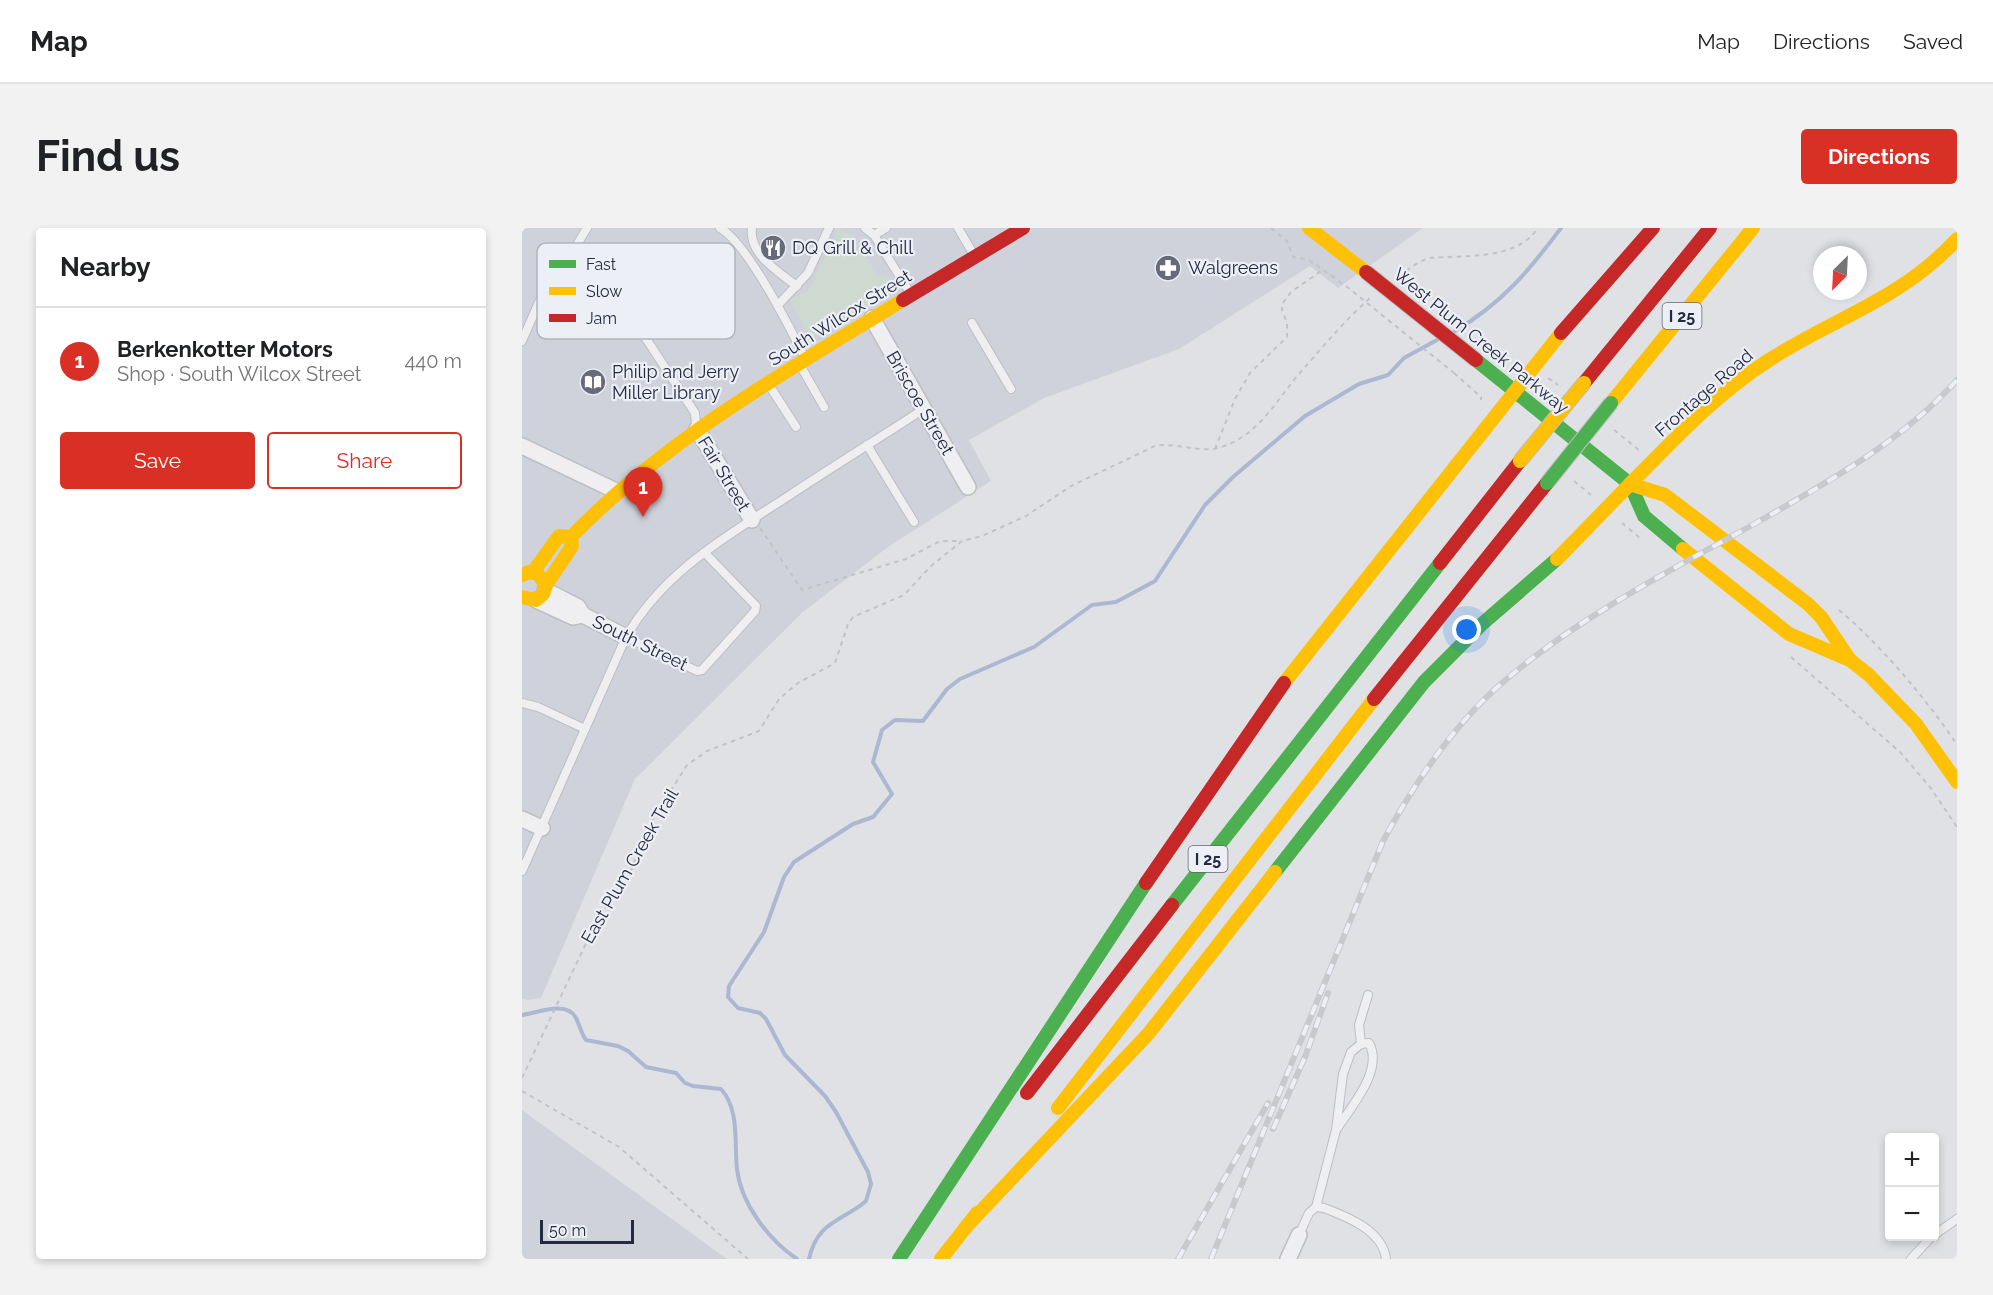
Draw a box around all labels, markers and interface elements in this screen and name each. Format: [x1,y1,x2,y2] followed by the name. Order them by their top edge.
[30,25,88,58] text: Map
[1697,29,1740,54] text: Map
[1773,29,1870,54] text: Directions
[1903,29,1963,54] text: Saved
[1801,129,1957,184] button: Directions
[36,132,180,181] text: Find us
[758,233,788,263] restaurant icon: DQ Grill & Chill
[792,237,913,258] place label: DQ Grill & Chill
[537,243,735,339] legend
[1813,246,1867,300] north arrow
[60,252,150,282] text: Nearby
[1153,253,1183,283] pharmacy icon: Walgreens
[586,255,617,274] text: Fast
[1188,257,1278,278] place label: Walgreens
[1389,263,1573,418] street label: West Plum Creek Parkway
[765,265,915,370] street label: South Wilcox Street
[586,282,622,301] text: Slow
[1662,303,1702,329] road number: I 25
[586,309,617,328] text: Jam
[117,336,333,362] text: Berkenkotter Motors
[1651,345,1757,441] street label: Frontage Road
[882,347,959,458] street label: Briscoe Street
[75,349,84,373] text: 1
[404,349,462,373] text: 440 m
[612,361,739,403] place label: Philip and Jerry Miller Library
[117,362,361,386] text: Shop · South Wilcox Street
[578,367,608,397] library icon: Philip and Jerry Miller Library
[60,432,255,489] button: Save
[267,432,462,489] button: Share
[694,433,755,515] street label: Fair Street
[624,468,662,517] pin: 1
[589,610,691,675] street label: South Street
[1452,615,1481,644] your location
[577,784,683,947] street label: East Plum Creek Trail
[1188,846,1228,872] road number: I 25
[1885,1133,1939,1241] map controls
[1885,1133,1939,1187] button: +
[1885,1187,1939,1241] button: −
[540,1217,634,1244] scale bar
[549,1221,586,1240] text: 50 m

